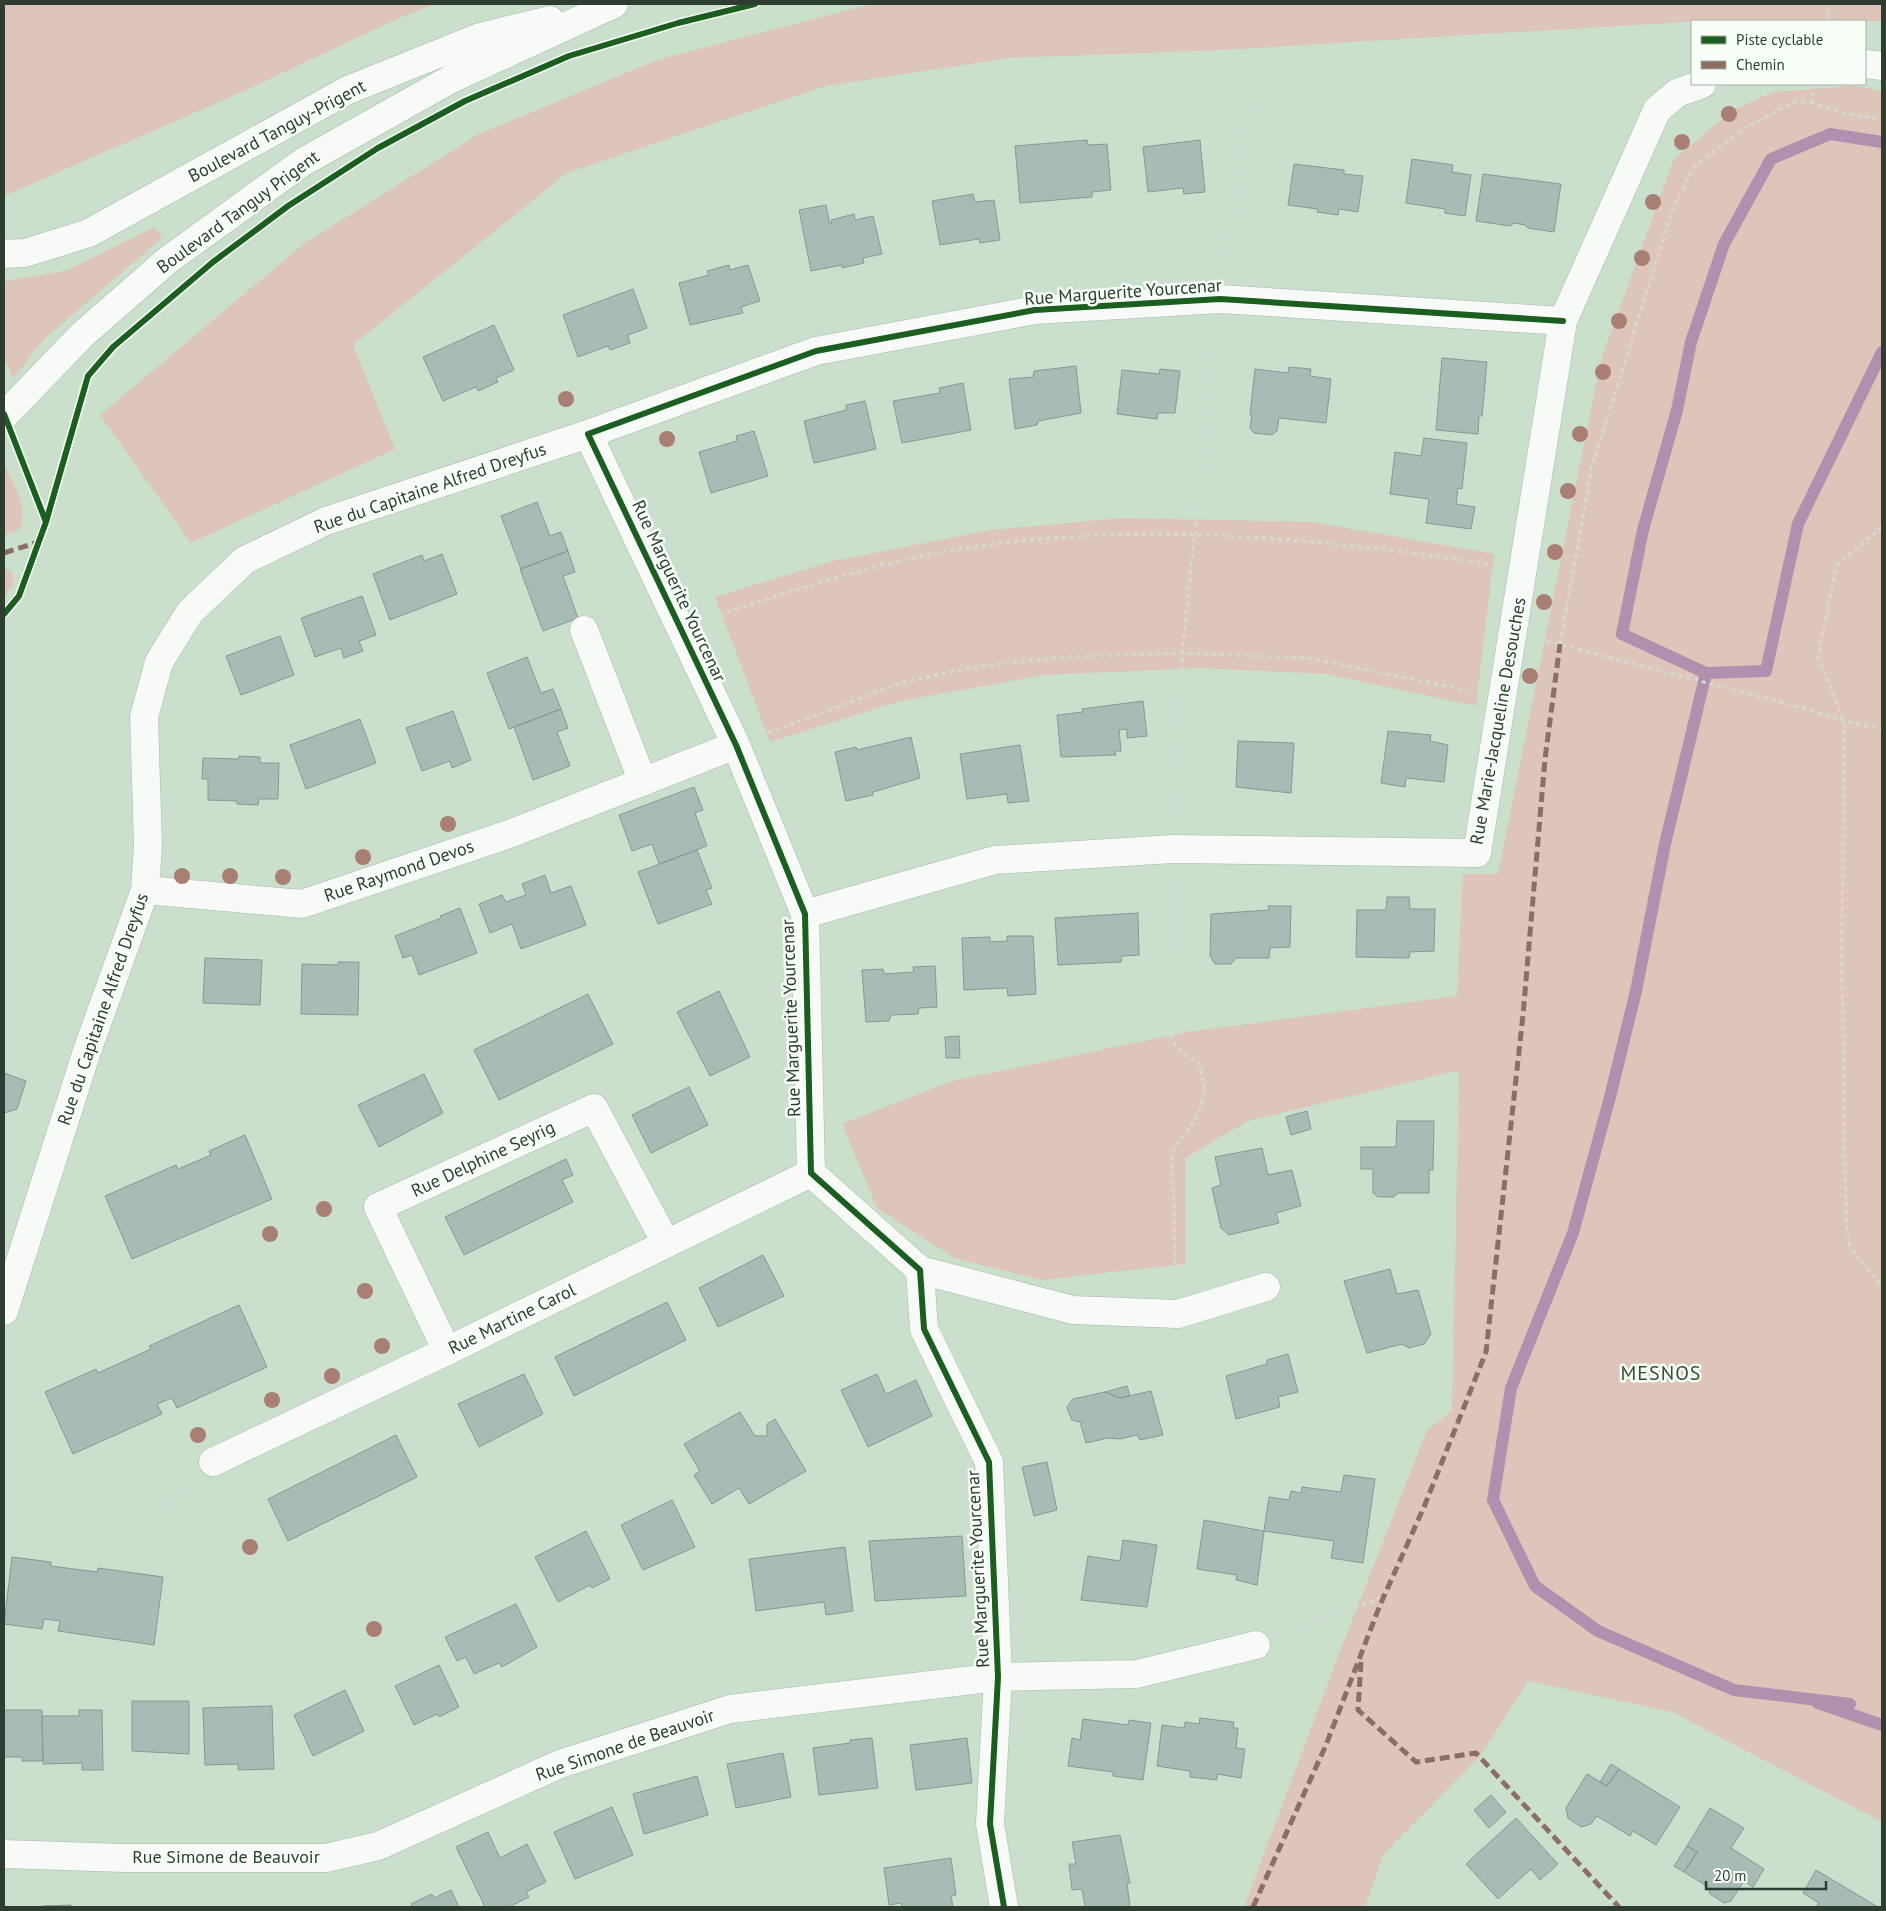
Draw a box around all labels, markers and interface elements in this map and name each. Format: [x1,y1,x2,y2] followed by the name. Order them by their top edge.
[1691,20,1866,85] legend
[1736,30,1823,49] text: Piste cyclable
[1736,55,1785,74] text: Chemin
[184,74,369,187] street label: Boulevard Tanguy-Prigent
[152,145,324,278] street label: Boulevard Tanguy Prigent
[1023,273,1223,310] street label: Rue Marguerite Yourcenar
[311,437,549,538] street label: Rue du Capitaine Alfred Dreyfus
[627,496,732,685] street label: Rue Marguerite Yourcenar
[1464,595,1531,846] street label: Rue Marie-Jacqueline Desouches
[321,834,477,907] street label: Rue Raymond Devos
[52,890,153,1128] street label: Rue du Capitaine Alfred Dreyfus
[776,919,805,1117] street label: Rue Marguerite Yourcenar
[407,1115,558,1202] street label: Rue Delphine Seyrig
[444,1277,580,1359] street label: Rue Martine Carol
[1621,1360,1701,1386] district label: MESNOS
[961,1470,994,1668] street label: Rue Marguerite Yourcenar
[532,1703,717,1786] street label: Rue Simone de Beauvoir
[132,1845,320,1868] street label: Rue Simone de Beauvoir
[1706,1858,1826,1890] scale bar
[1714,1866,1747,1885] text: 20 m

